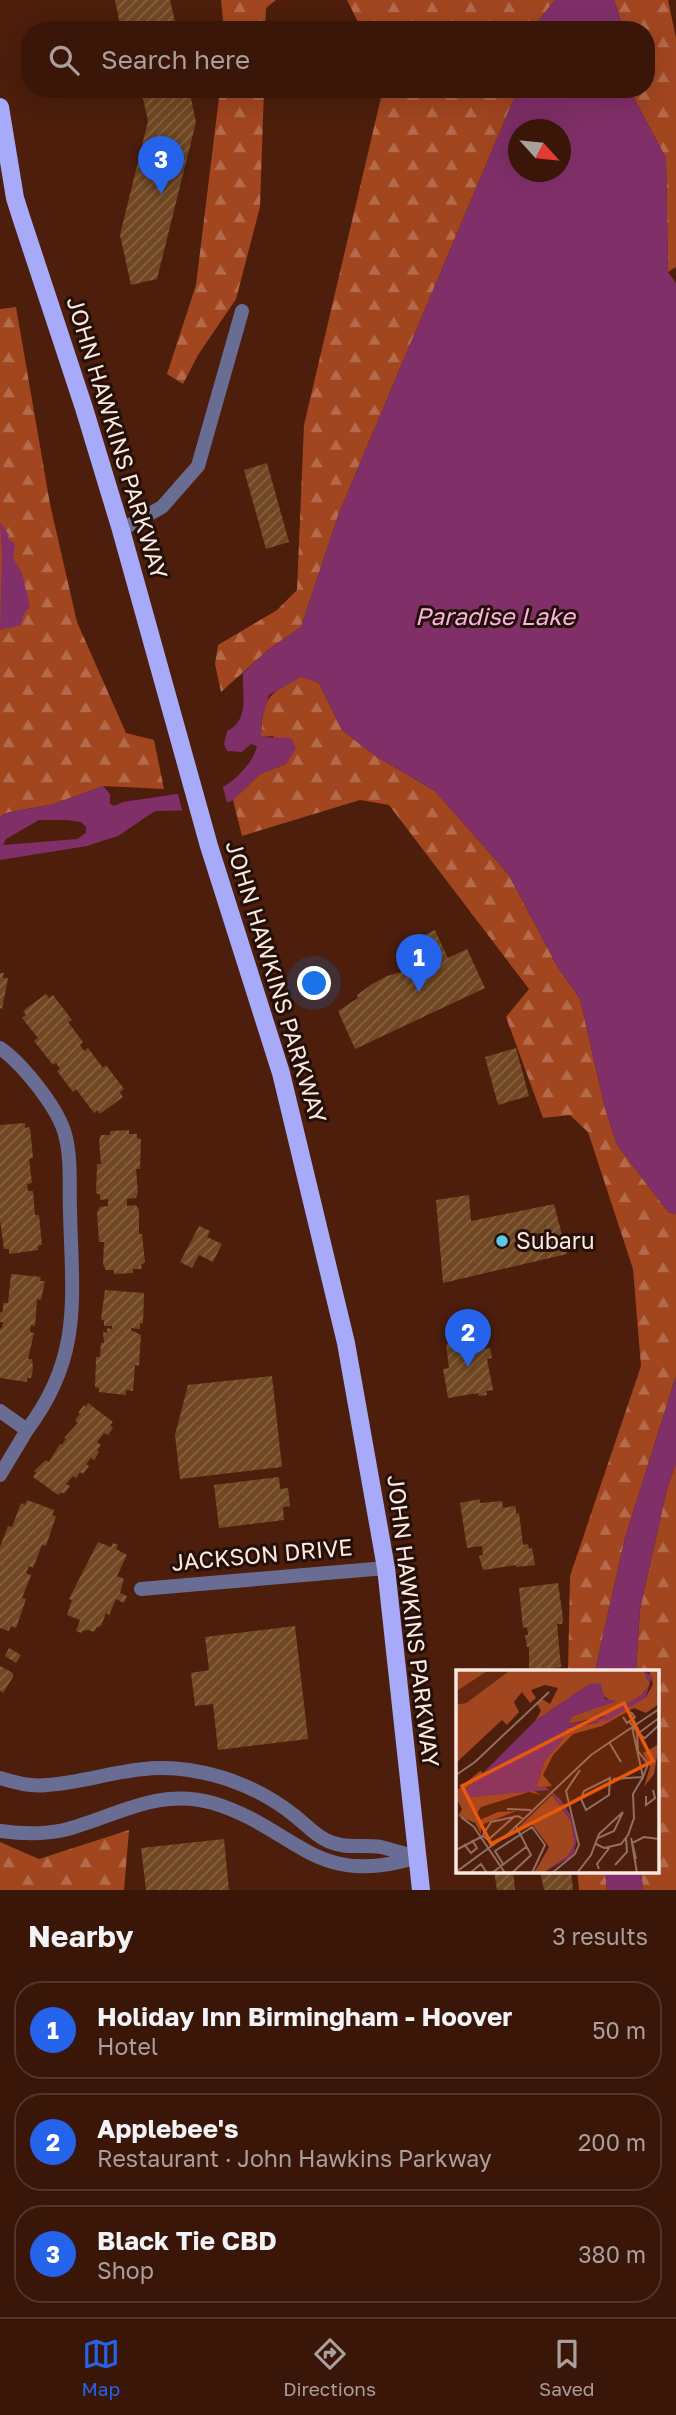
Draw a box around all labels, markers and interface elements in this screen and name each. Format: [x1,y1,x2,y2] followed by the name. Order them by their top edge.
[21,21,655,98] search box
[45,41,83,79] icon: search
[101,44,250,75] text: Search here
[508,119,571,182] north arrow
[138,136,184,194] pin: 3
[62,293,174,583] street label: JOHN HAWKINS PARKWAY
[415,601,577,630] water label: Paradise Lake
[221,837,333,1127] street label: JOHN HAWKINS PARKWAY
[396,934,442,992] pin: 1
[297,966,331,1000] your location
[516,1226,595,1254] place label: Subaru
[494,1233,510,1249] marker: Subaru
[445,1309,491,1367] pin: 2
[382,1473,446,1769] street label: JOHN HAWKINS PARKWAY
[170,1532,354,1576] street label: JACKSON DRIVE
[456,1670,658,1872] inset map
[28,1918,133,1954] text: Nearby
[552,1922,648,1950] text: 3 results
[97,2001,512,2032] text: Holiday Inn Birmingham - Hoover
[47,2016,59,2044] text: 1
[592,2016,646,2044] text: 50 m
[97,2032,158,2060] text: Hotel
[97,2113,239,2144] text: Applebee's
[46,2128,60,2156] text: 2
[578,2128,646,2156] text: 200 m
[97,2144,492,2172] text: Restaurant · John Hawkins Parkway
[97,2225,277,2256] text: Black Tie CBD
[46,2240,60,2268] text: 3
[578,2240,646,2268] text: 380 m
[97,2256,154,2284] text: Shop
[81,2335,120,2400] tab: Map
[283,2335,376,2400] tab: Directions
[539,2335,595,2400] tab: Saved

